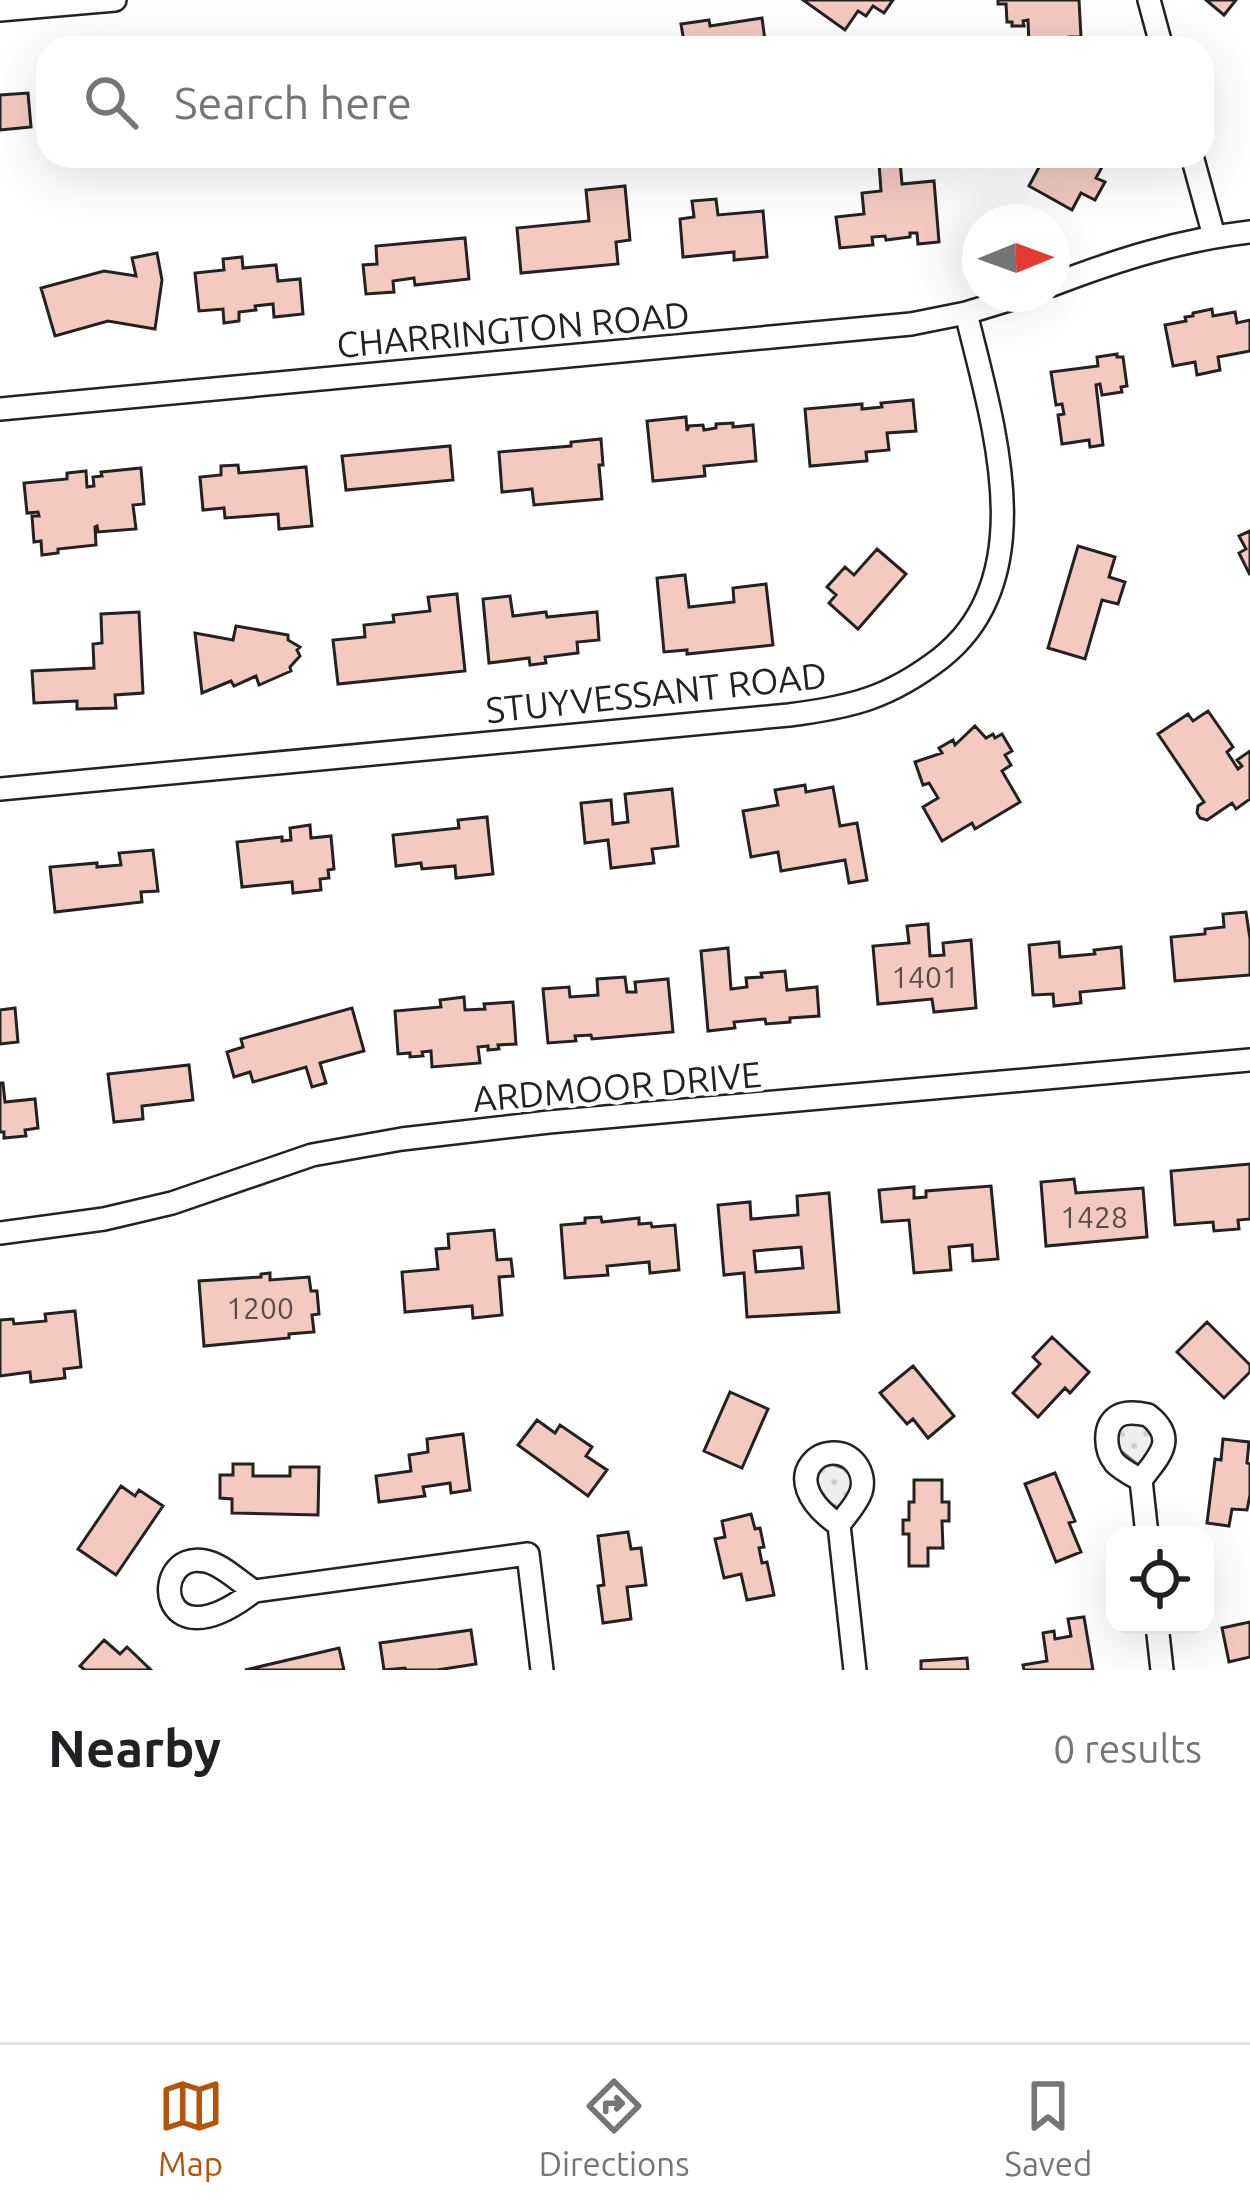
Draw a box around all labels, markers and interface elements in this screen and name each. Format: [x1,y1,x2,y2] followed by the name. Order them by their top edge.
[36,36,1214,168] search box
[78,69,144,135] icon: search
[174,77,412,128] text: Search here
[962,204,1070,312] north arrow
[335,293,691,365] street label: CHARRINGTON ROAD
[484,654,828,730] street label: STUYVESSANT ROAD
[891,960,959,994] house number: 1401
[471,1053,763,1119] street label: ARDMOOR DRIVE
[1060,1200,1128,1234] house number: 1428
[226,1291,294,1325] house number: 1200
[1106,1526,1214,1634] map controls
[1106,1526,1214,1634] button: locate
[48,1719,221,1777] text: Nearby
[1053,1727,1202,1770] text: 0 results
[158,2073,224,2182] tab: Map
[539,2073,689,2182] tab: Directions
[1005,2073,1092,2182] tab: Saved

